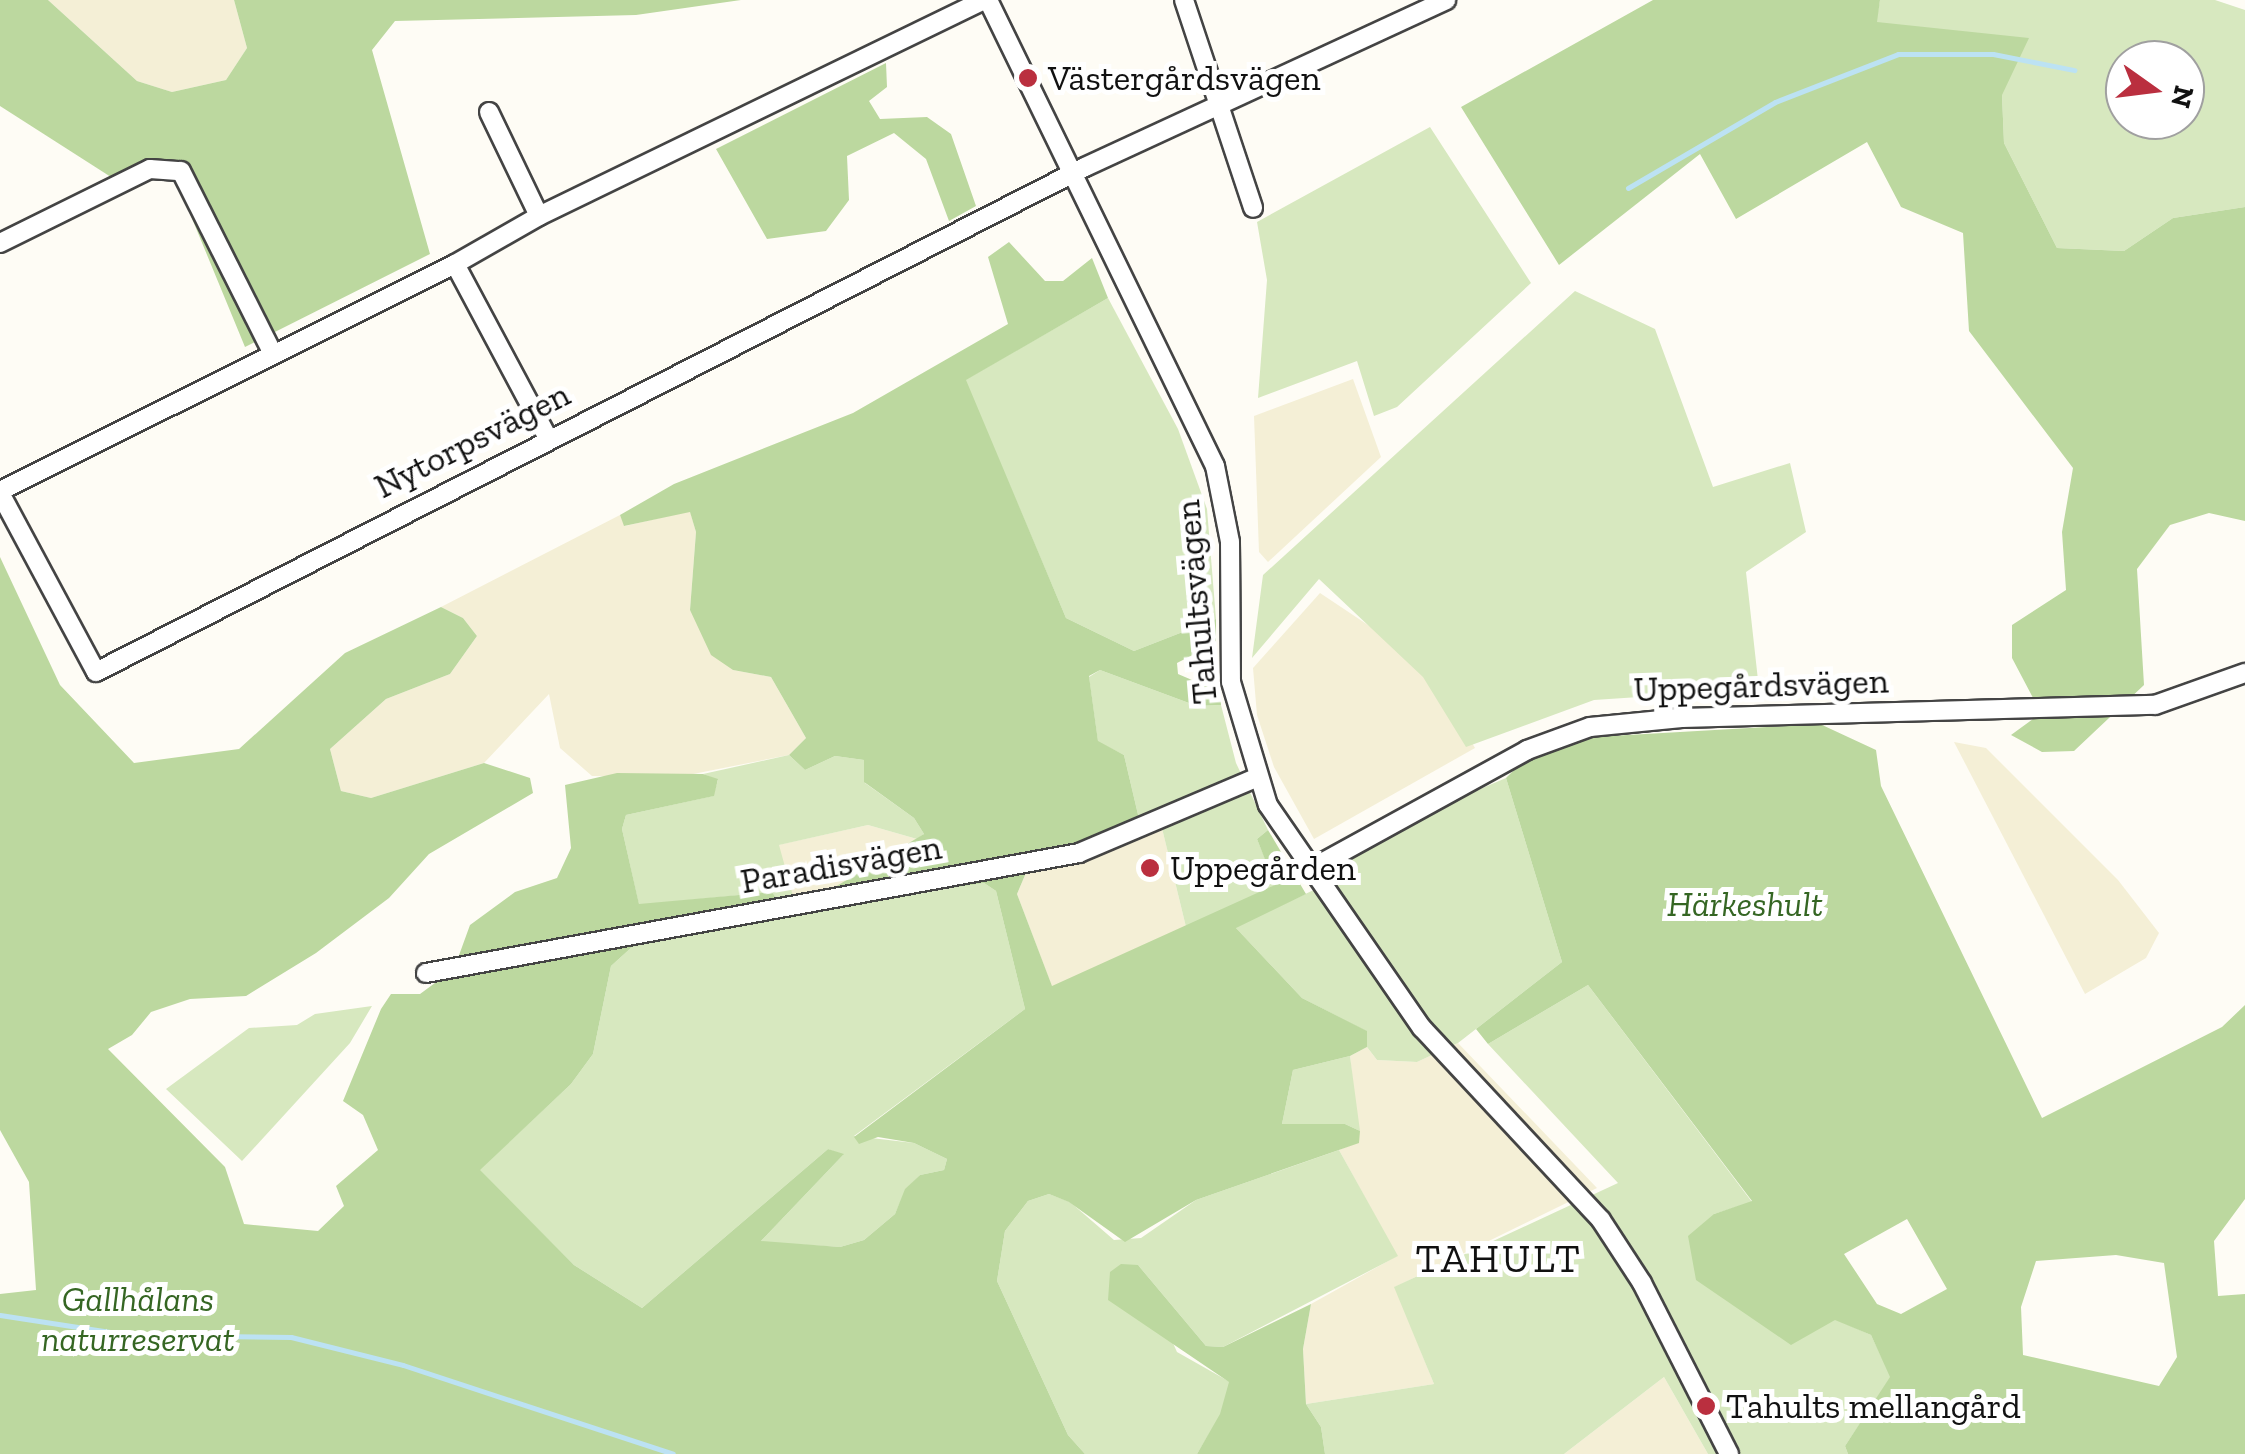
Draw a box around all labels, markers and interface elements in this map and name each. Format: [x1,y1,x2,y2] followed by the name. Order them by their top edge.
[2105,40,2205,140] north arrow
[1048,57,1321,99] place label: Västergårdsvägen
[1017,67,1039,89] marker: Västergårdsvägen
[2164,83,2201,111] text: N
[367,373,577,507] street label: Nytorpsvägen
[1166,498,1226,706] street label: Tahultsvägen
[1633,660,1889,710] street label: Uppegårdsvägen
[737,826,945,902] street label: Paradisvägen
[1170,847,1356,889] place label: Uppegården
[1139,857,1161,879] marker: Uppegården
[1667,883,1823,925] park label: Härkeshult
[1416,1234,1582,1282] district label: TAHULT
[41,1278,235,1360] park label: Gallhålans naturreservat
[1726,1385,2021,1427] place label: Tahults mellangård
[1695,1395,1717,1417] marker: Tahults mellangård

